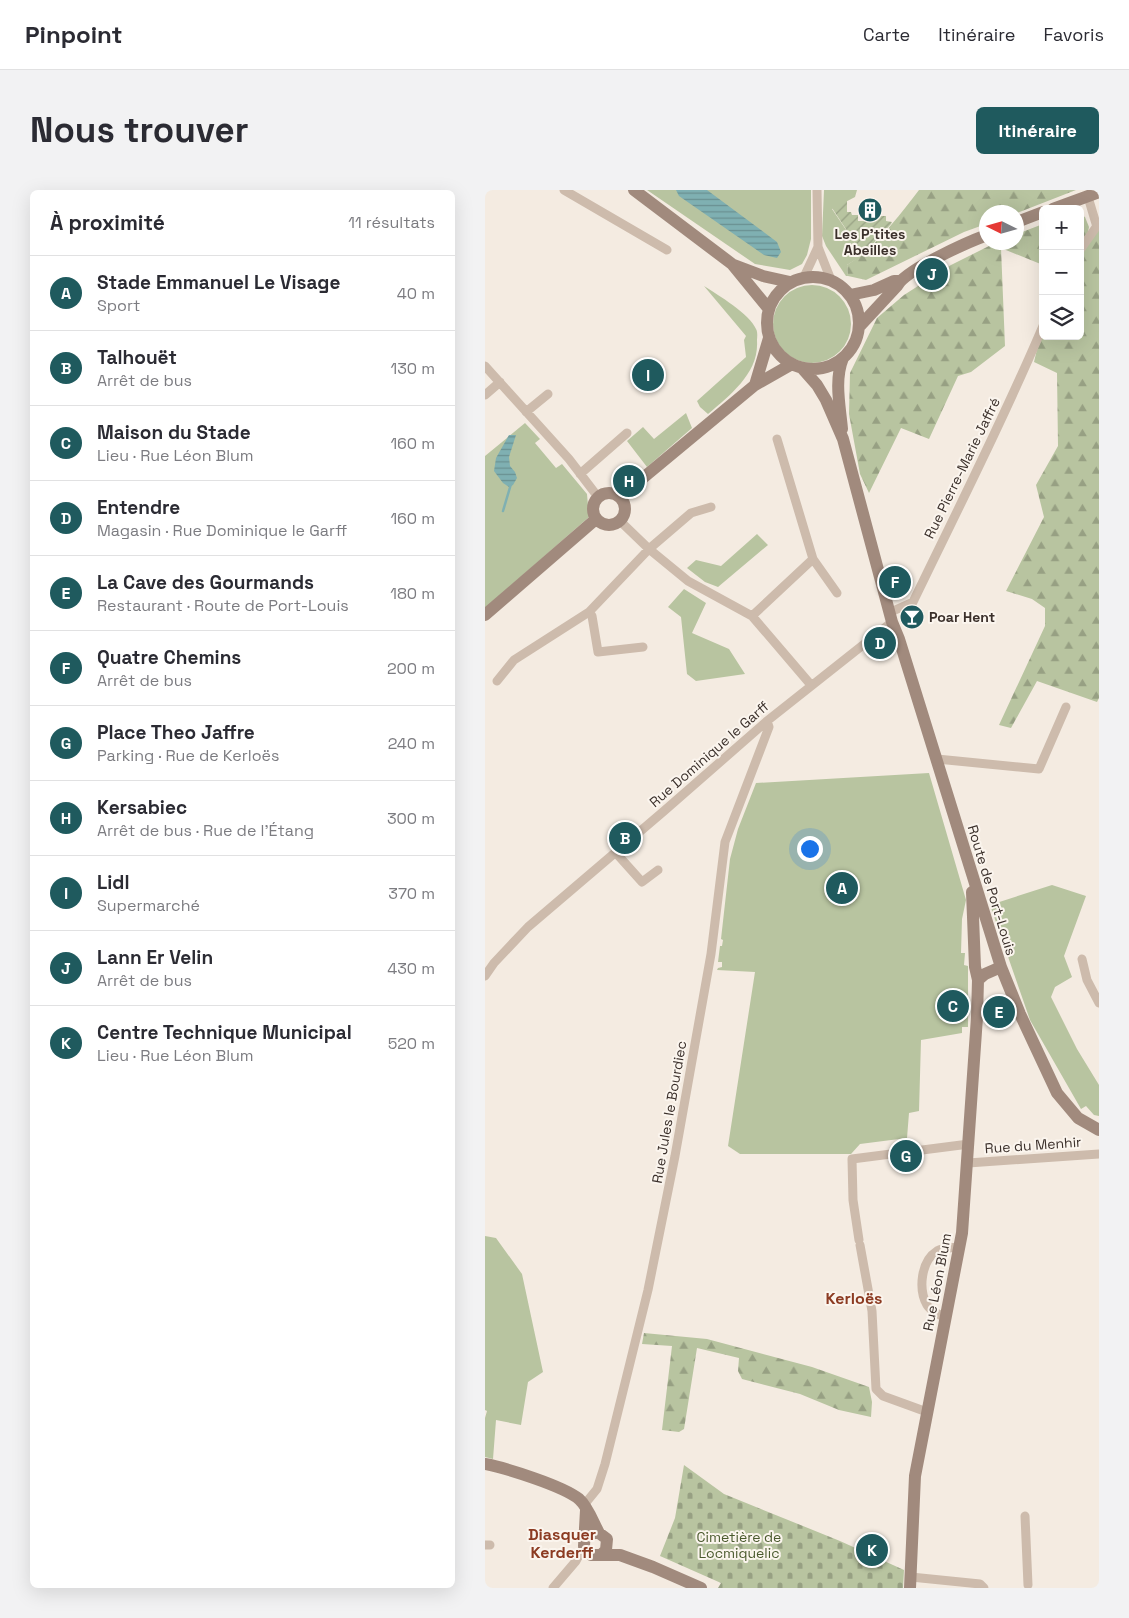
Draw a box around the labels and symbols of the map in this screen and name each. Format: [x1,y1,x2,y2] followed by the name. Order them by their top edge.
[857,197,883,223] building icon: Les P'tites Abeilles
[979,205,1024,250] north arrow
[835,225,905,259] place label: Les P'tites Abeilles
[916,255,948,293] pin: J
[632,356,664,394] pin: I
[920,395,1004,541] street label: Rue Pierre-Marie Jaffré
[613,462,645,500] pin: H
[879,563,911,601] pin: F
[899,604,925,630] bar icon: Poar Hent
[929,608,995,626] place label: Poar Hent
[864,624,896,662] pin: D
[645,697,773,811] street label: Rue Dominique le Garff
[609,819,641,857] pin: B
[964,823,1020,957] street label: Route de Port-Louis
[797,836,823,862] your location
[826,869,858,907] pin: A
[937,987,969,1025] pin: C
[983,993,1015,1031] pin: E
[648,1039,690,1185] street label: Rue Jules le Bourdiec
[984,1133,1082,1157] street label: Rue du Menhir
[890,1137,922,1175] pin: G
[919,1232,955,1332] street label: Rue Léon Blum
[825,1288,883,1309] district label: Kerloës
[528,1524,596,1563] district label: Diasquer Kerderff
[697,1528,781,1562] park label: Cimetière de Locmiquelic
[856,1531,888,1569] pin: K

